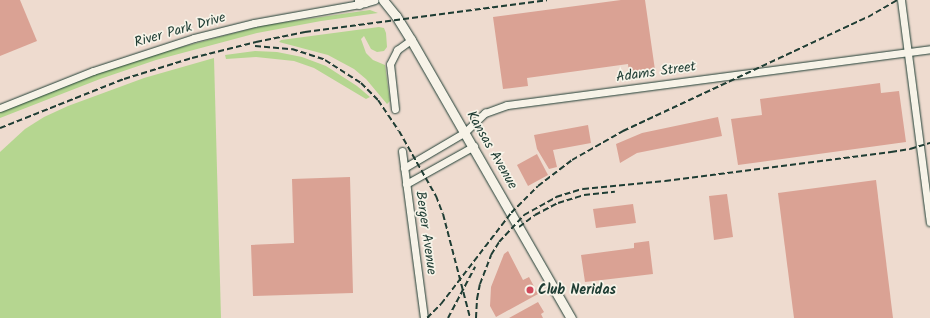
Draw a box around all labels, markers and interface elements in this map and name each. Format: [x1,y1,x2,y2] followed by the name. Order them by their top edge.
[132,9,228,51] street label: River Park Drive
[615,58,697,86] street label: Adams Street
[463,108,521,192] street label: Kansas Avenue
[412,190,440,276] street label: Berger Avenue
[538,282,616,298] place label: Club Neridas
[525,285,535,295] marker: Club Neridas

